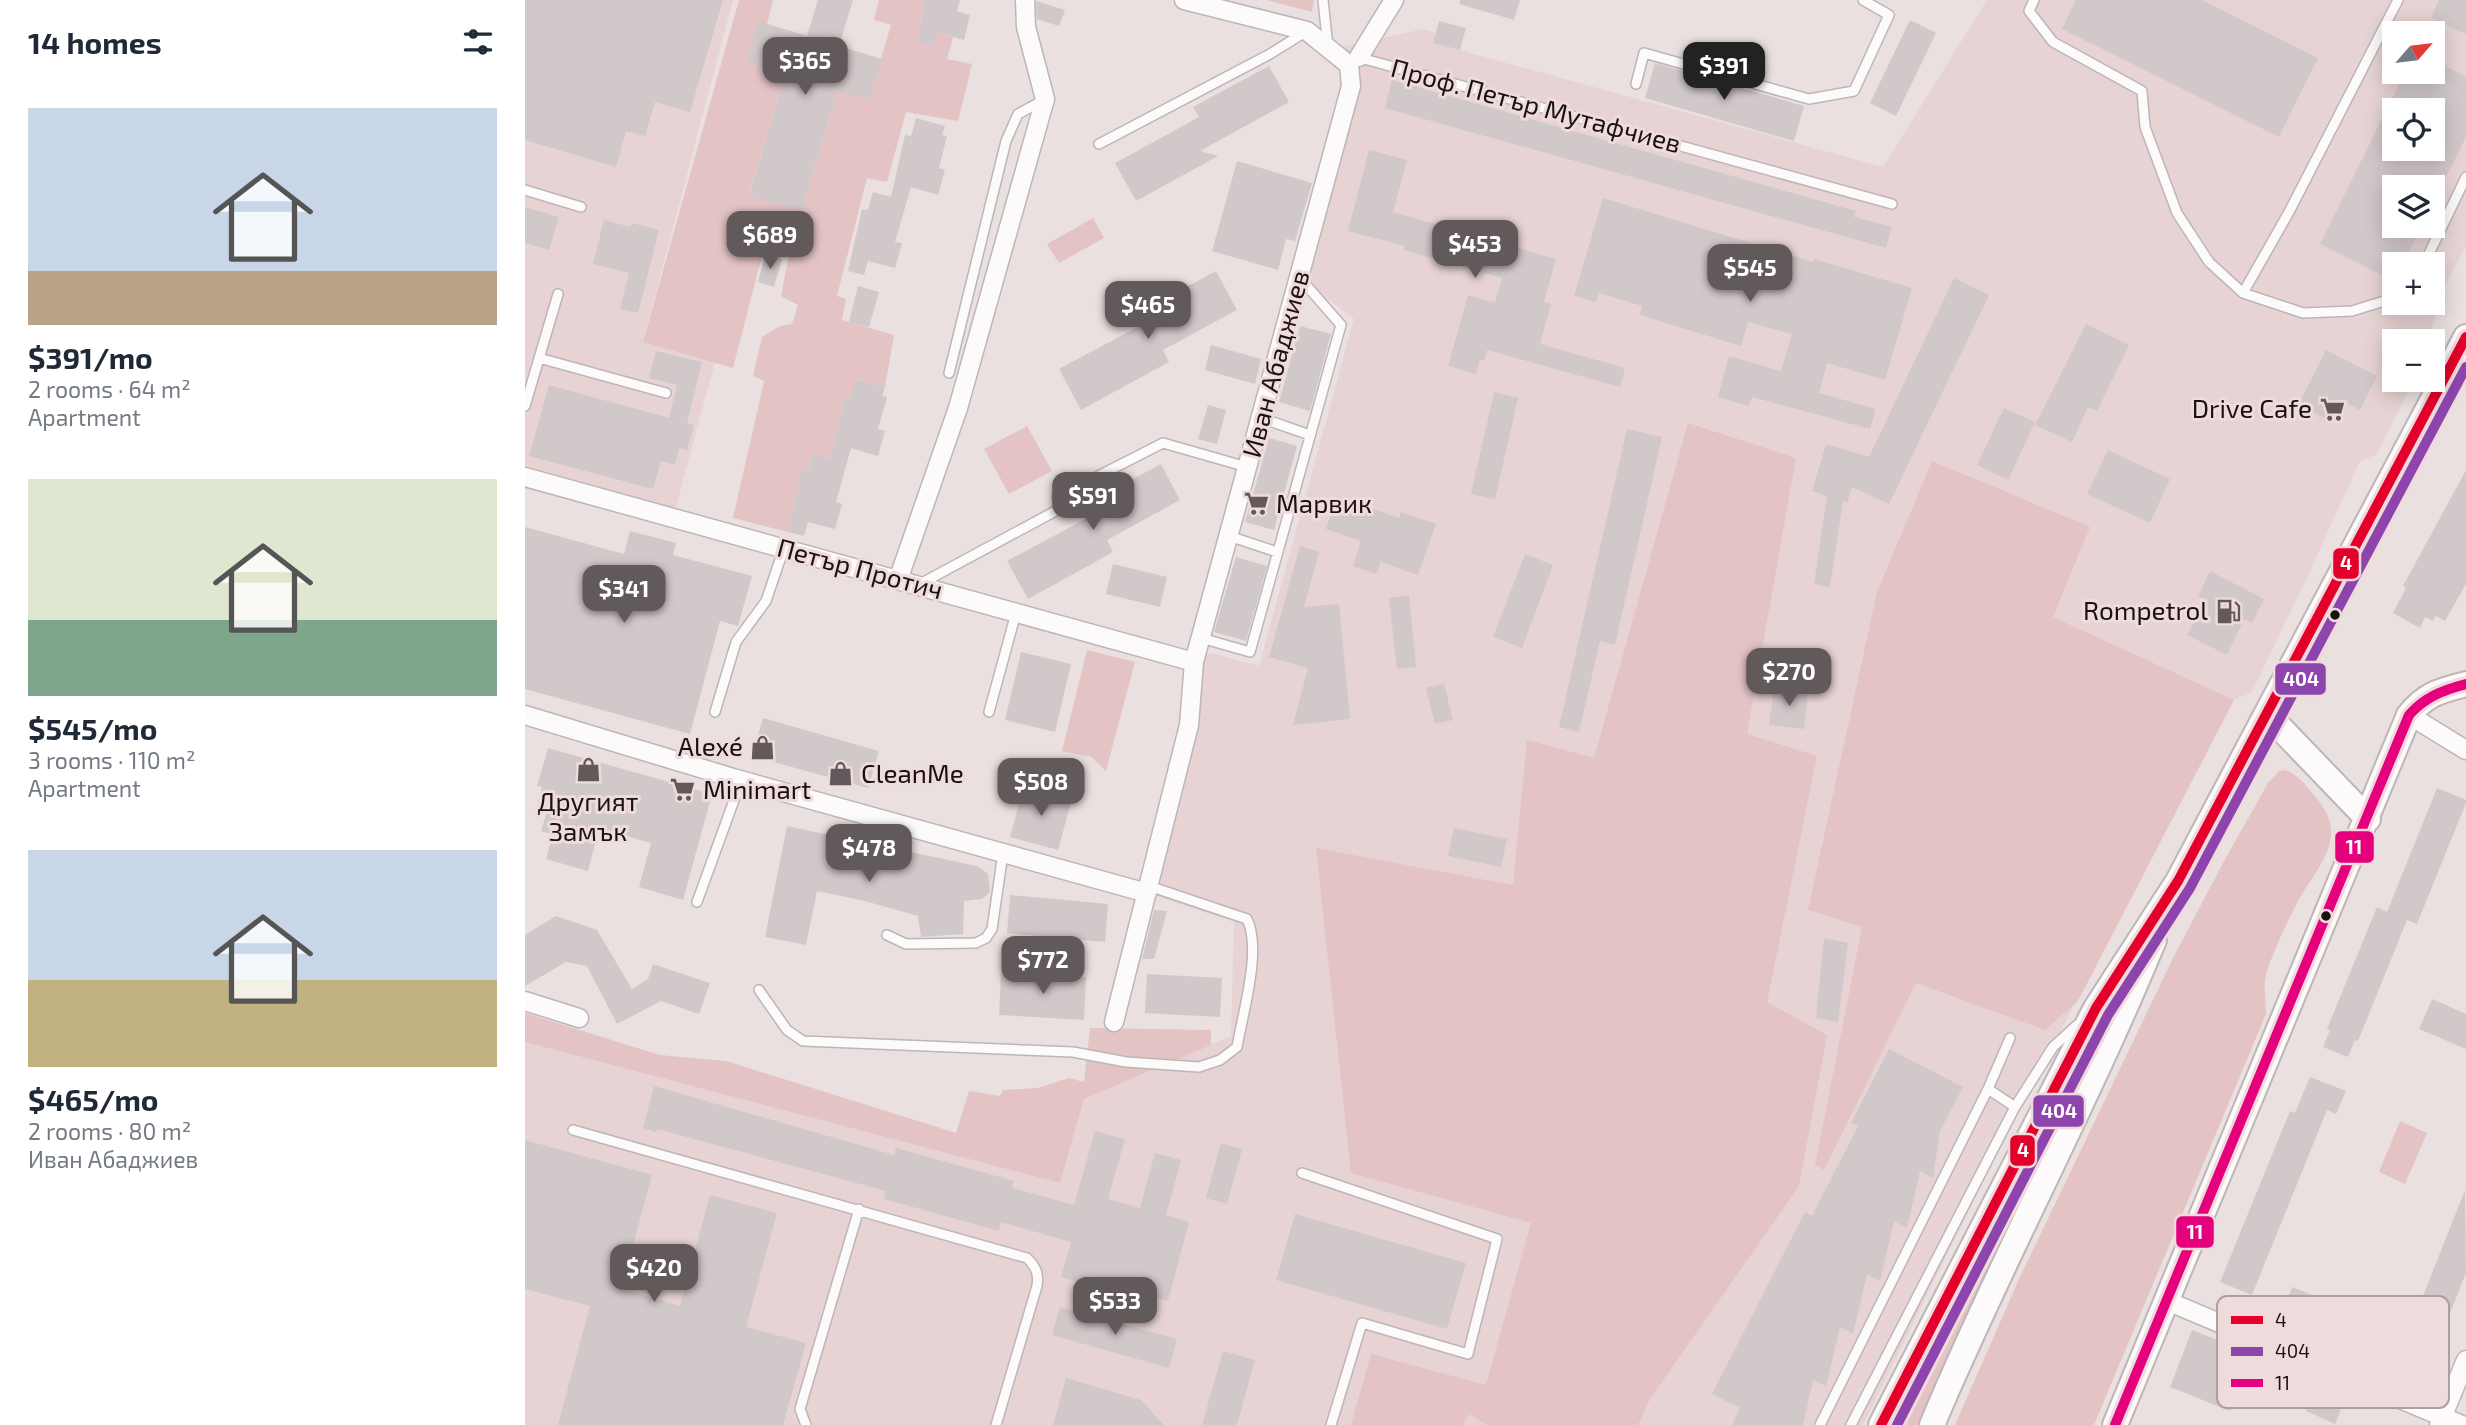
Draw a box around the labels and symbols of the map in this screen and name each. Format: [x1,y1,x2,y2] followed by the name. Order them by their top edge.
[2382,21,2445,84] north arrow
[764,38,846,97] pin: $365
[1683,42,1765,102] pin: $391
[1388,51,1685,159] street label: Проф. Петър Мутафчиев
[729,212,811,271] pin: $689
[1434,220,1516,280] pin: $453
[1709,244,1791,304] pin: $545
[1235,267,1314,461] street label: Иван Абаджиев
[1107,282,1189,341] pin: $465
[2192,392,2312,423] place label: Drive Cafe
[2318,395,2346,423] supermarket icon: Drive Cafe
[1052,472,1134,532] pin: $591
[1276,487,1372,518] place label: Марвик
[1242,490,1270,518] supermarket icon: Марвик
[774,531,947,605] street label: Петър Протич
[2332,547,2360,580] line badge: 4
[2340,551,2352,574] text: 4
[583,566,665,625] pin: $341
[2083,594,2208,625] place label: Rompetrol
[2214,597,2242,625] fuel station icon: Rompetrol
[2328,608,2342,622] unlabelled marker
[1748,648,1830,708] pin: $270
[2274,662,2327,696] line badge: 404
[2283,667,2319,690] text: 404
[678,730,743,761] place label: Alexé
[749,733,777,761] shop icon: Alexé
[574,756,602,784] shop icon: Другият Замък
[861,757,964,788] place label: CleanMe
[1000,758,1082,818] pin: $508
[827,760,855,788] shop icon: CleanMe
[703,773,811,804] place label: Minimart
[669,776,697,804] supermarket icon: Minimart
[537,785,639,846] place label: Другият Замък
[828,824,910,884] pin: $478
[2334,830,2375,864] line badge: 11
[2346,835,2362,858] text: 11
[2319,909,2333,923] unlabelled marker
[1002,936,1084,996] pin: $772
[2032,1094,2085,1128] line badge: 404
[2041,1099,2077,1122] text: 404
[2009,1134,2036,1167] line badge: 4
[2017,1138,2029,1161] text: 4
[2175,1215,2215,1249] line badge: 11
[2187,1220,2203,1243] text: 11
[613,1244,695,1304] pin: $420
[1074,1278,1156,1337] pin: $533
[2217,1296,2449,1408] legend
[2275,1308,2287,1331] text: 4
[2275,1339,2310,1362] text: 404
[2275,1371,2290,1394] text: 11

